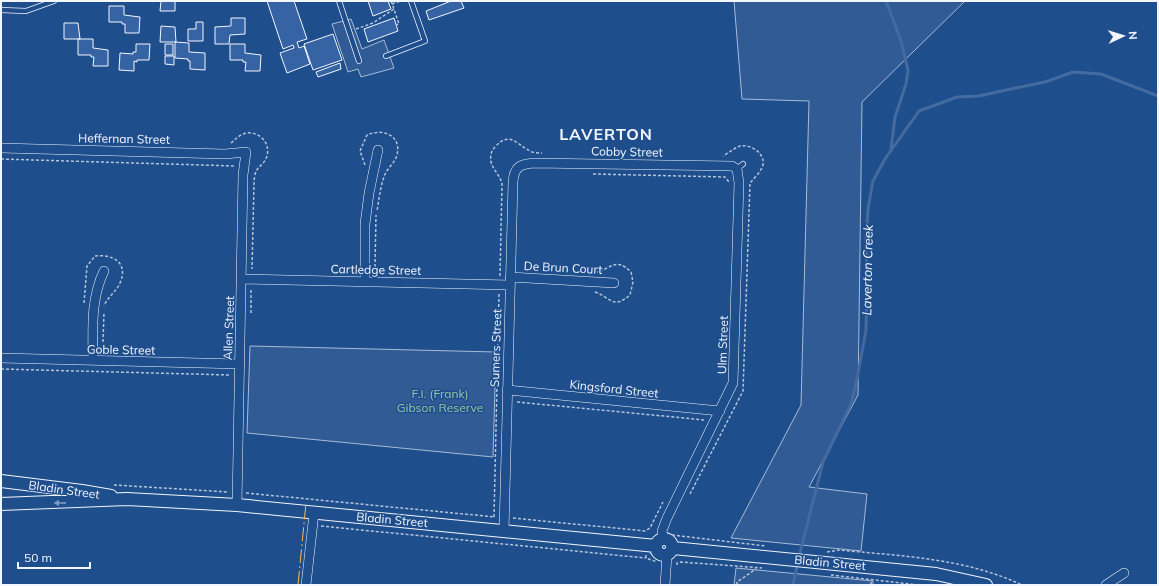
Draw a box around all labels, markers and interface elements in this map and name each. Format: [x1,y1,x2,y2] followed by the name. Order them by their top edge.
[1103,16,1143,56] north arrow
[1126,31,1140,40] text: N
[559,124,653,144] district label: LAVERTON
[78,130,170,147] street label: Heffernan Street
[591,143,663,160] street label: Cobby Street
[858,224,876,316] water label: Laverton Creek
[523,258,603,277] street label: De Brun Court
[331,261,422,278] street label: Cartledge Street
[220,296,237,360] street label: Allen Street
[487,309,504,387] street label: Sumers Street
[714,316,731,374] street label: Ulm Street
[87,341,155,358] street label: Goble Street
[569,376,659,401] street label: Kingsford Street
[397,386,483,415] park label: F.I. (Frank) Gibson Reserve
[28,477,101,502] street label: Bladin Street
[53,500,66,506] one-way arrow
[356,509,428,530] street label: Bladin Street
[18,544,90,570] scale bar
[24,550,52,565] text: 50 m
[794,552,866,573] street label: Bladin Street

